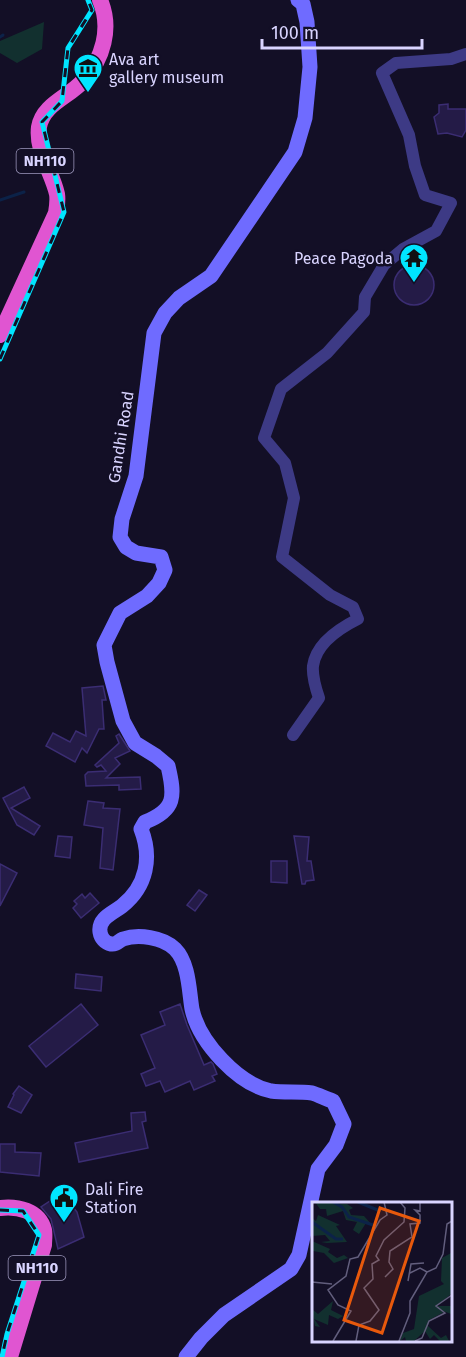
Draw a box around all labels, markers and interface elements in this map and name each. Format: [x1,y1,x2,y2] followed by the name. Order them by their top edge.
[262,12,422,50] scale bar
[271,22,319,44] text: 100 m
[109,50,224,87] place label: Ava art gallery museum
[72,52,104,94] museum icon: Ava art gallery museum
[16,149,74,173] road number: NH110
[398,242,430,284] temple icon: Peace Pagoda
[294,249,393,268] place label: Peace Pagoda
[104,390,138,484] street label: Gandhi Road
[85,1180,143,1217] place label: Dali Fire Station
[48,1182,80,1224] public building icon: Dali Fire Station
[312,1202,451,1342] inset map
[9,1256,66,1280] road number: NH110

